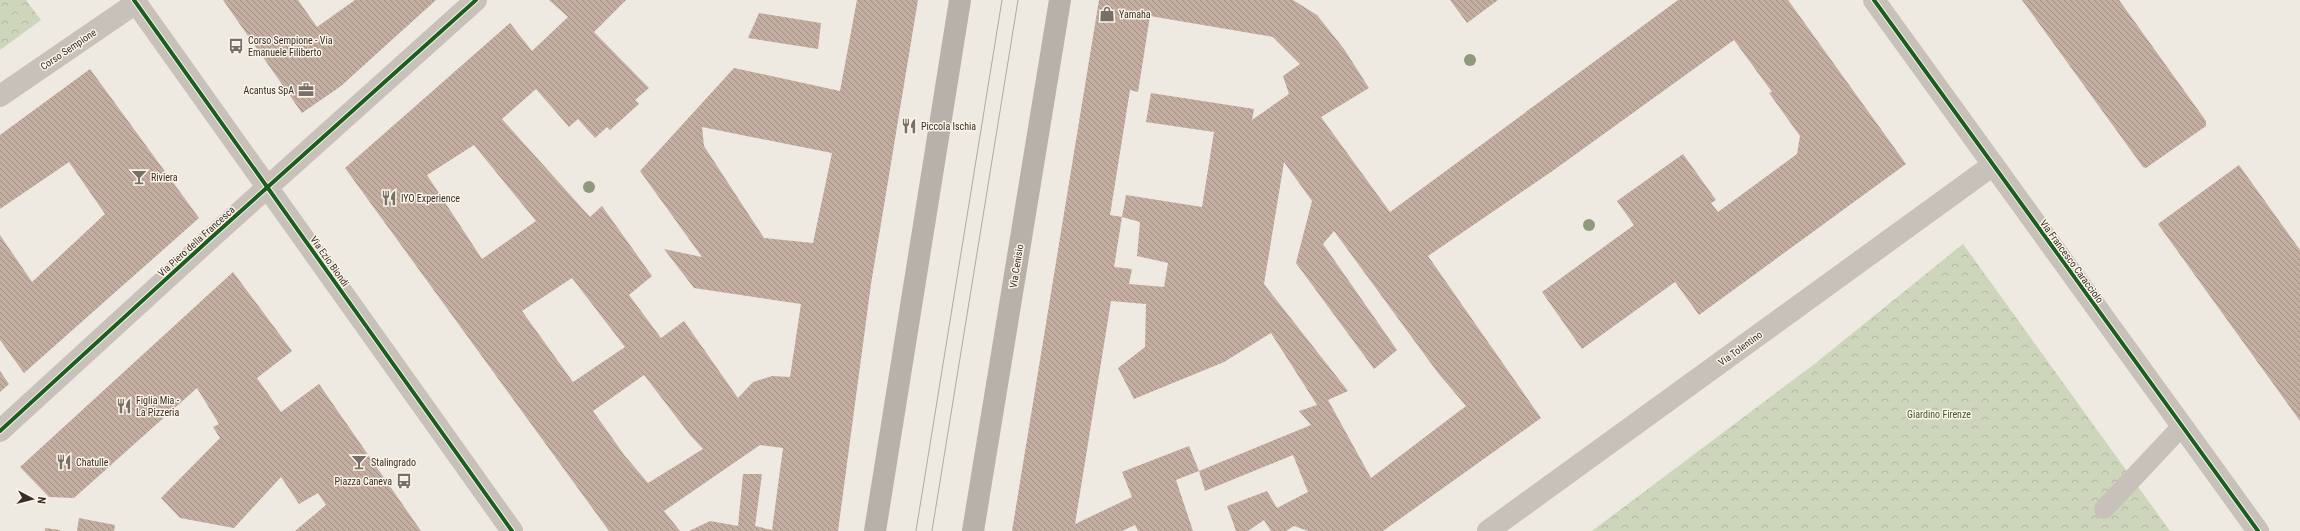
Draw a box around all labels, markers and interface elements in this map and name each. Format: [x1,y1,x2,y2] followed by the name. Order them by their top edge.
[1098,5,1116,23] shop icon: Yamaha
[1119,9,1151,20] place label: Yamaha
[38,27,98,72] street label: Corso Sempione
[248,35,333,58] place label: Corso Sempione - Via Emanuele Filiberto
[227,37,245,55] bus stop icon: Corso Sempione - Via Emanuele Filiberto
[297,81,315,99] office icon: Acantus SpA
[243,85,294,96] place label: Acantus SpA
[900,117,918,135] restaurant icon: Piccola Ischia
[921,121,976,132] place label: Piccola Ischia
[130,168,148,186] bar icon: Riviera
[151,172,178,183] place label: Riviera
[380,189,398,207] restaurant icon: IYO Experience
[401,193,460,204] place label: IYO Experience
[156,204,237,279] street label: Via Piero della Francesca
[2038,218,2105,305] street label: Via Francesco Caracciolo
[308,234,351,289] street label: Via Ezio Biondi
[1008,243,1025,289] street label: Via Cenisio
[1716,329,1764,368] street label: Via Tolentino
[136,395,180,418] place label: Figlia Mia - La Pizzeria
[115,397,133,415] restaurant icon: Figlia Mia - La Pizzeria
[1907,409,1971,420] park label: Giardino Firenze
[55,453,73,471] restaurant icon: Chatulle
[350,453,368,471] bar icon: Stalingrado
[76,457,109,468] place label: Chatulle
[371,457,416,468] place label: Stalingrado
[395,472,413,490] bus stop icon: Piazza Caneva
[335,476,392,487] place label: Piazza Caneva
[12,479,52,519] north arrow
[35,496,48,505] text: N

